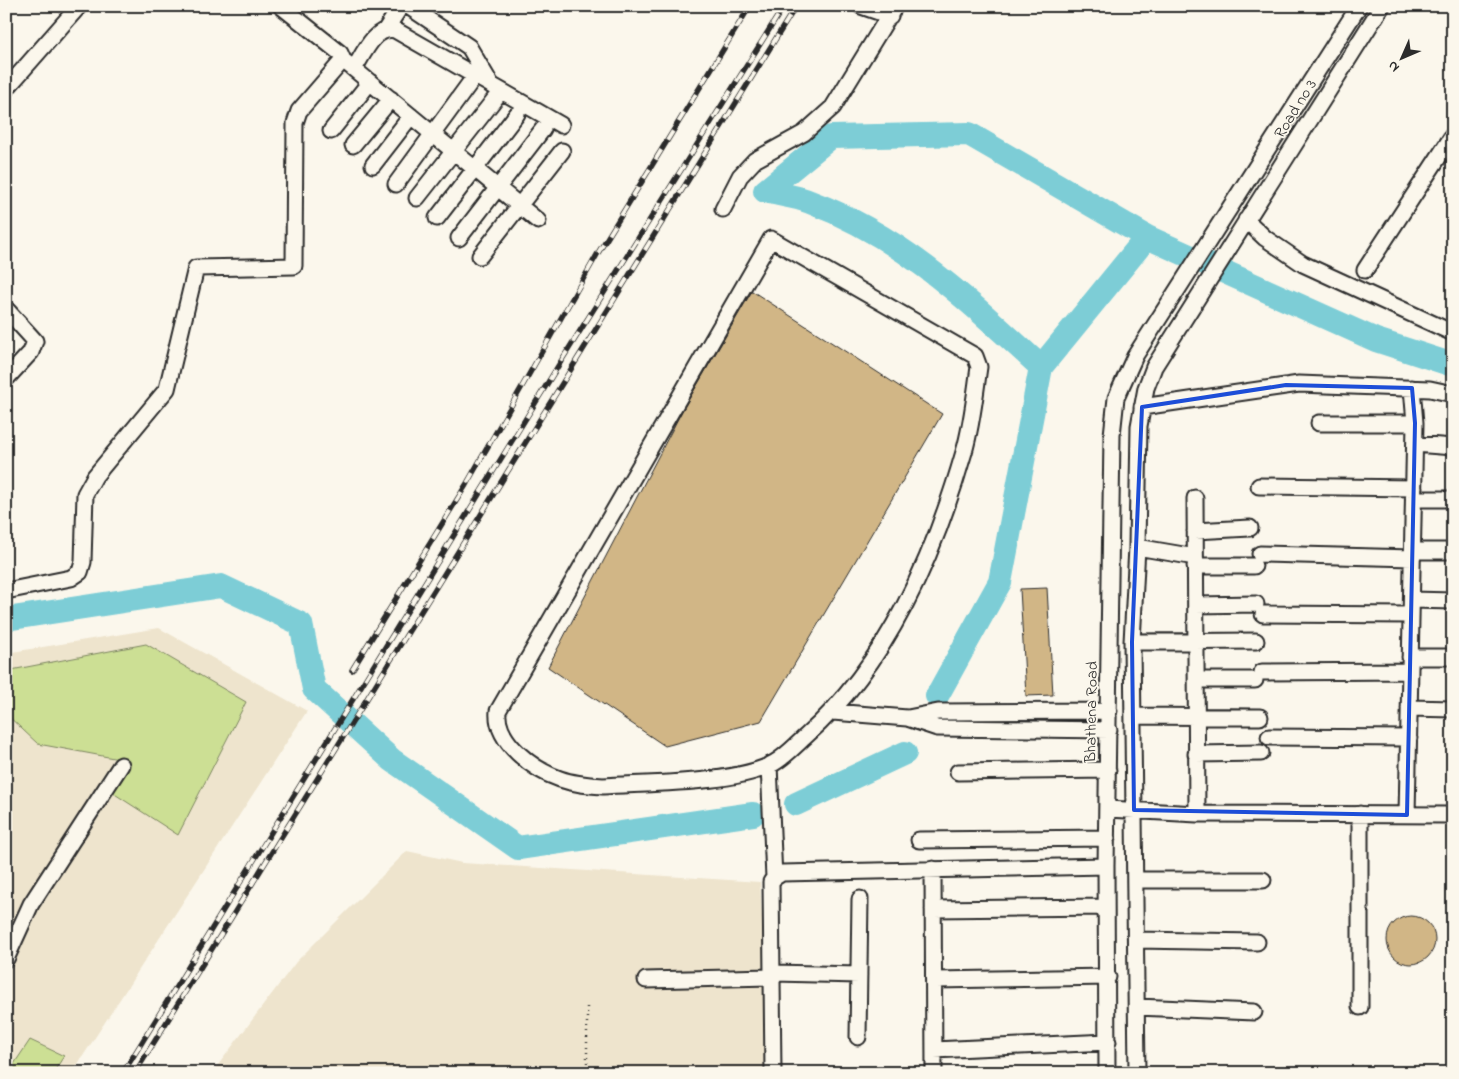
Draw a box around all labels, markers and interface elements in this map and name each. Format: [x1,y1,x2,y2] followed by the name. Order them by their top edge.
[1376,32,1426,82] north arrow
[1383,55,1405,77] text: N
[1268,75,1324,143] street label: Road no 3
[1079,661,1105,764] street label: Bhathena Road

